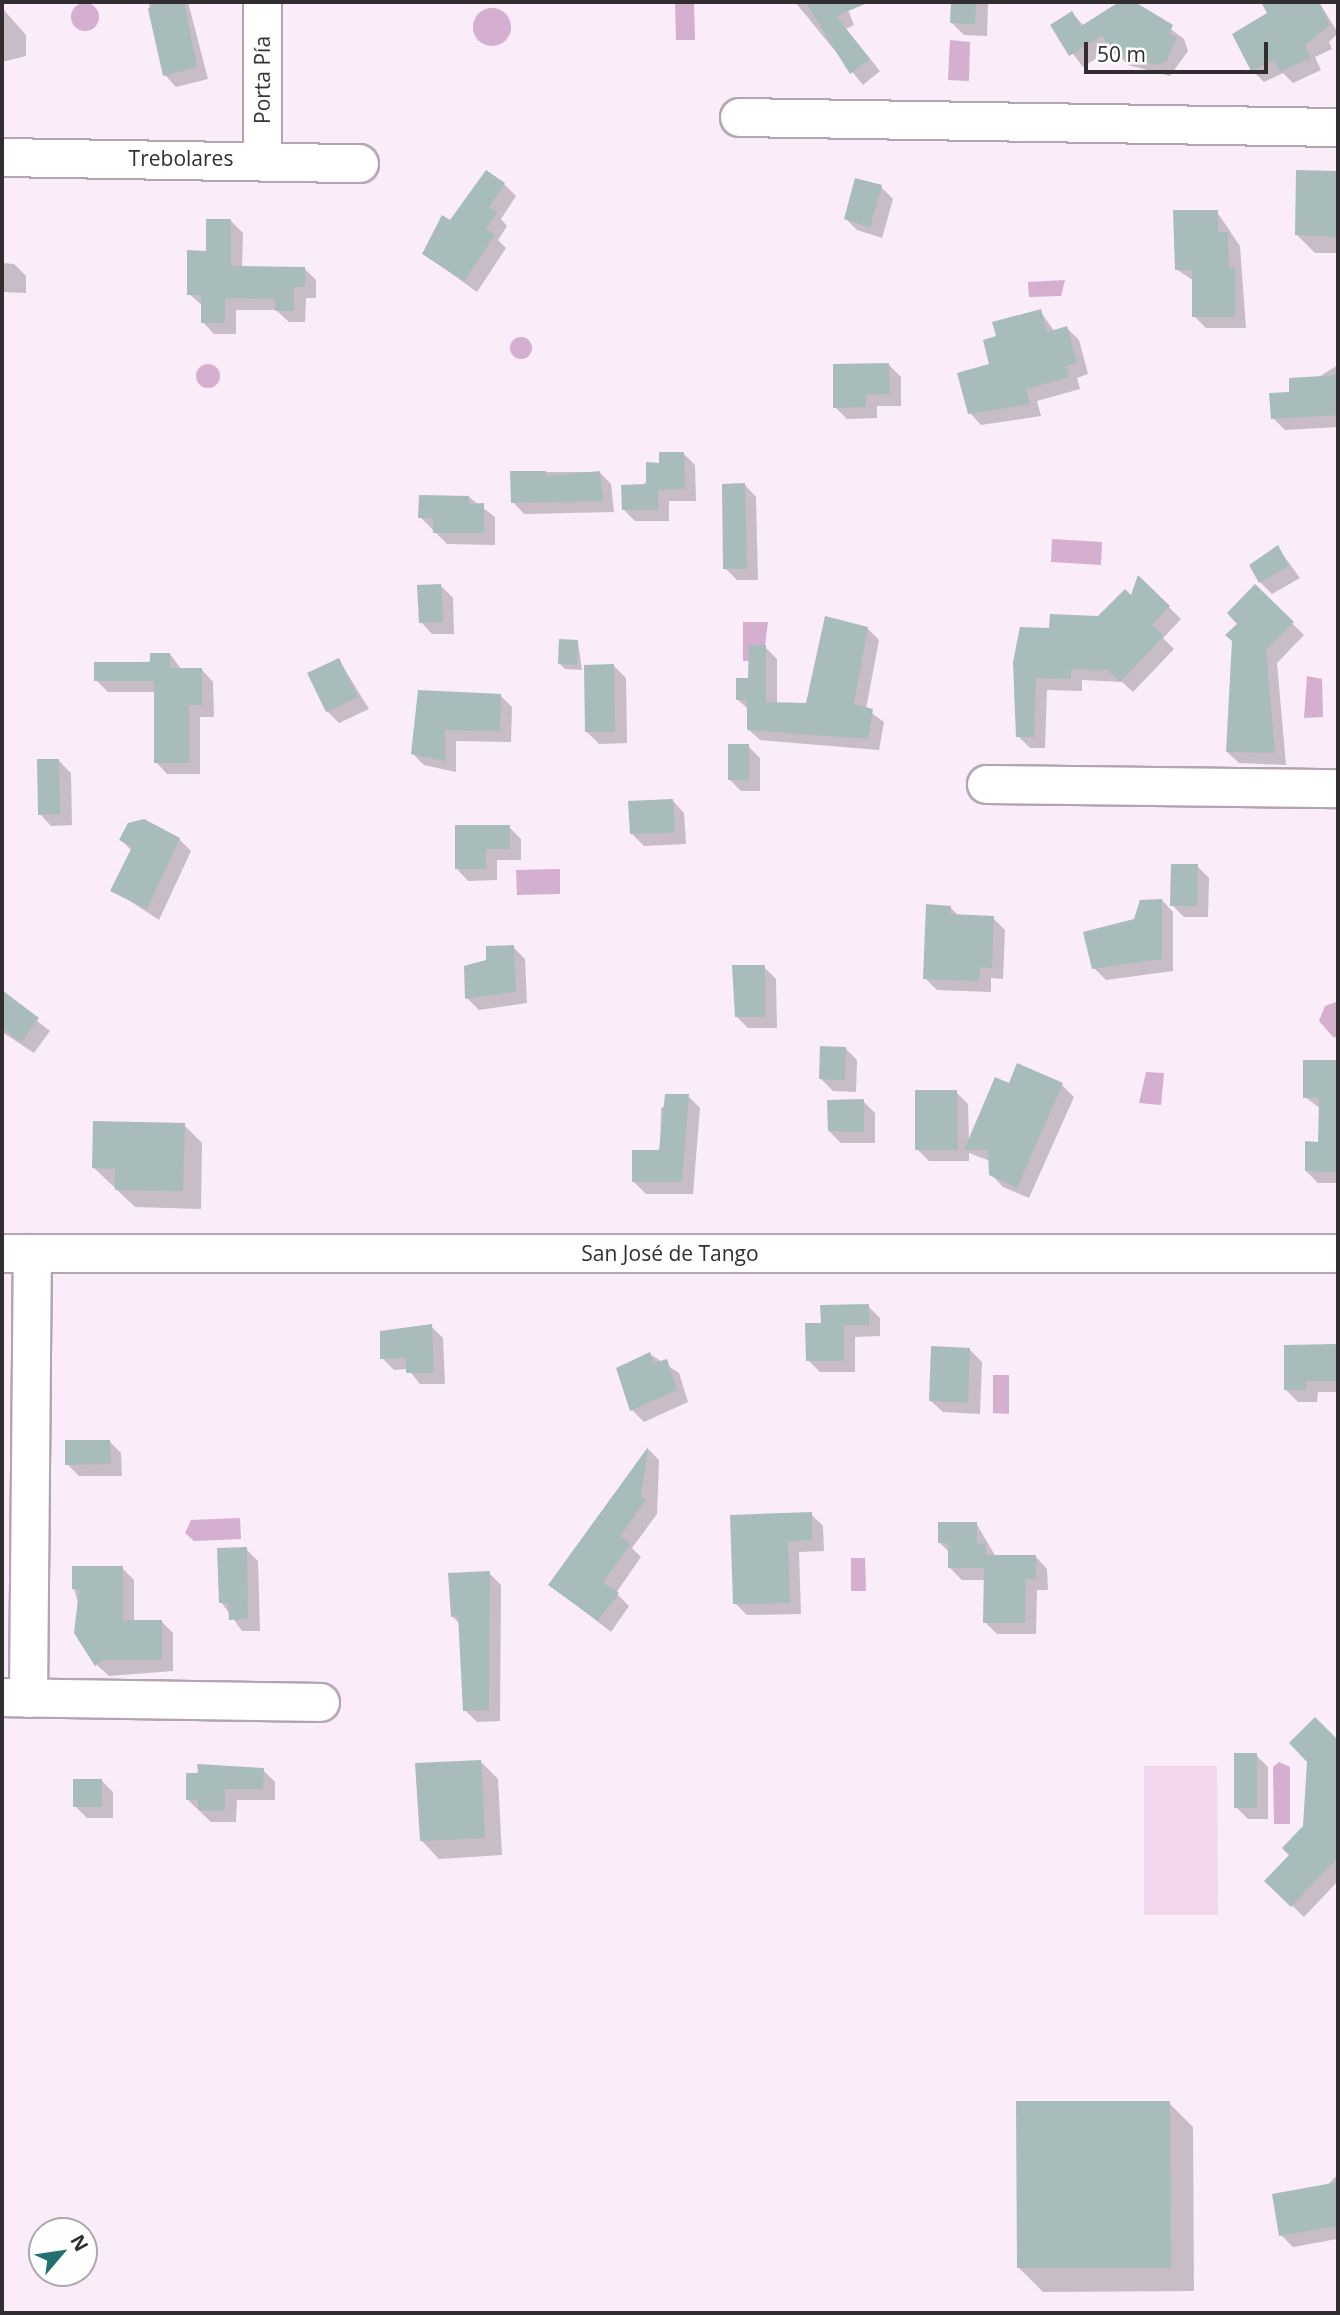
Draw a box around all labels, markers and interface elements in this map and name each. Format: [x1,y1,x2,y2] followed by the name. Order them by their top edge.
[1088,28,1272,72] scale bar
[249,36,275,124] street label: Porta Pía
[1097,40,1146,68] text: 50 m
[129,145,233,171] street label: Trebolares
[581,1240,759,1266] street label: San José de Tango
[28,2217,98,2287] north arrow
[64,2230,95,2256] text: N

